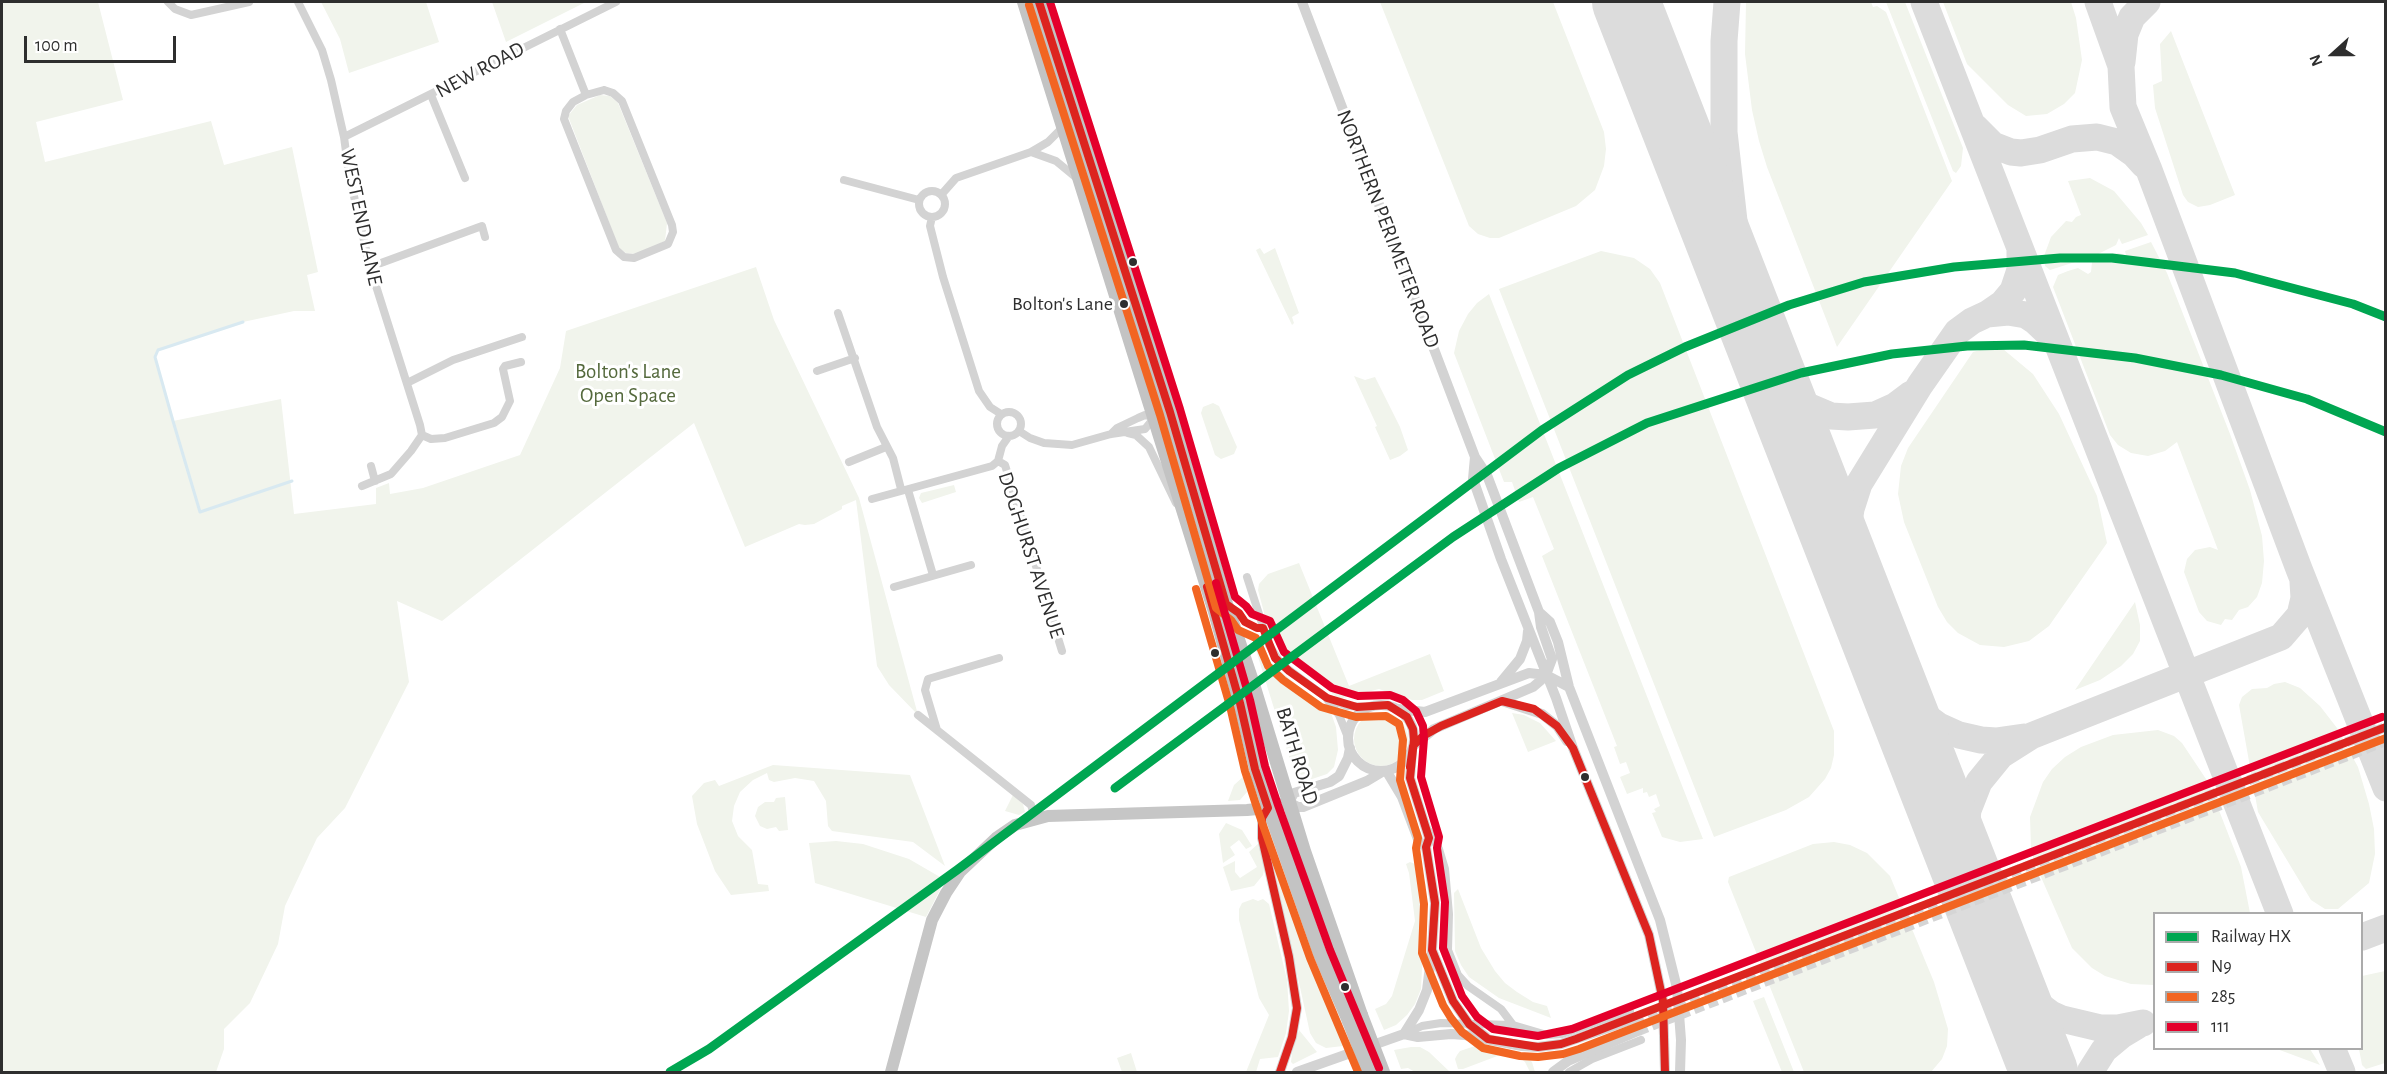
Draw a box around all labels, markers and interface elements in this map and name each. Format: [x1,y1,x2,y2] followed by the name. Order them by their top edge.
[27,24,178,62] scale bar
[2303,24,2363,84] north arrow
[431,36,529,104] street label: NEW ROAD
[35,37,78,55] text: 100 m
[2307,52,2326,69] text: N
[1331,106,1445,352] street label: NORTHERN PERIMETER ROAD
[334,146,388,288] street label: WEST END LANE
[1127,256,1139,268] unlabelled marker
[1012,292,1113,316] place label: Bolton's Lane
[1118,298,1130,310] marker: Bolton's Lane
[575,359,681,409] park label: Bolton's Lane Open Space
[992,469,1070,641] street label: DOGHURST AVENUE
[1209,647,1221,659] unlabelled marker
[1270,704,1324,808] street label: BATH ROAD
[1579,771,1591,783] unlabelled marker
[2153,912,2363,1050] legend
[2211,928,2291,946] text: Railway HX
[2211,958,2232,976] text: N9
[1339,981,1351,993] unlabelled marker
[2211,988,2235,1006] text: 285
[2211,1018,2230,1036] text: 111

